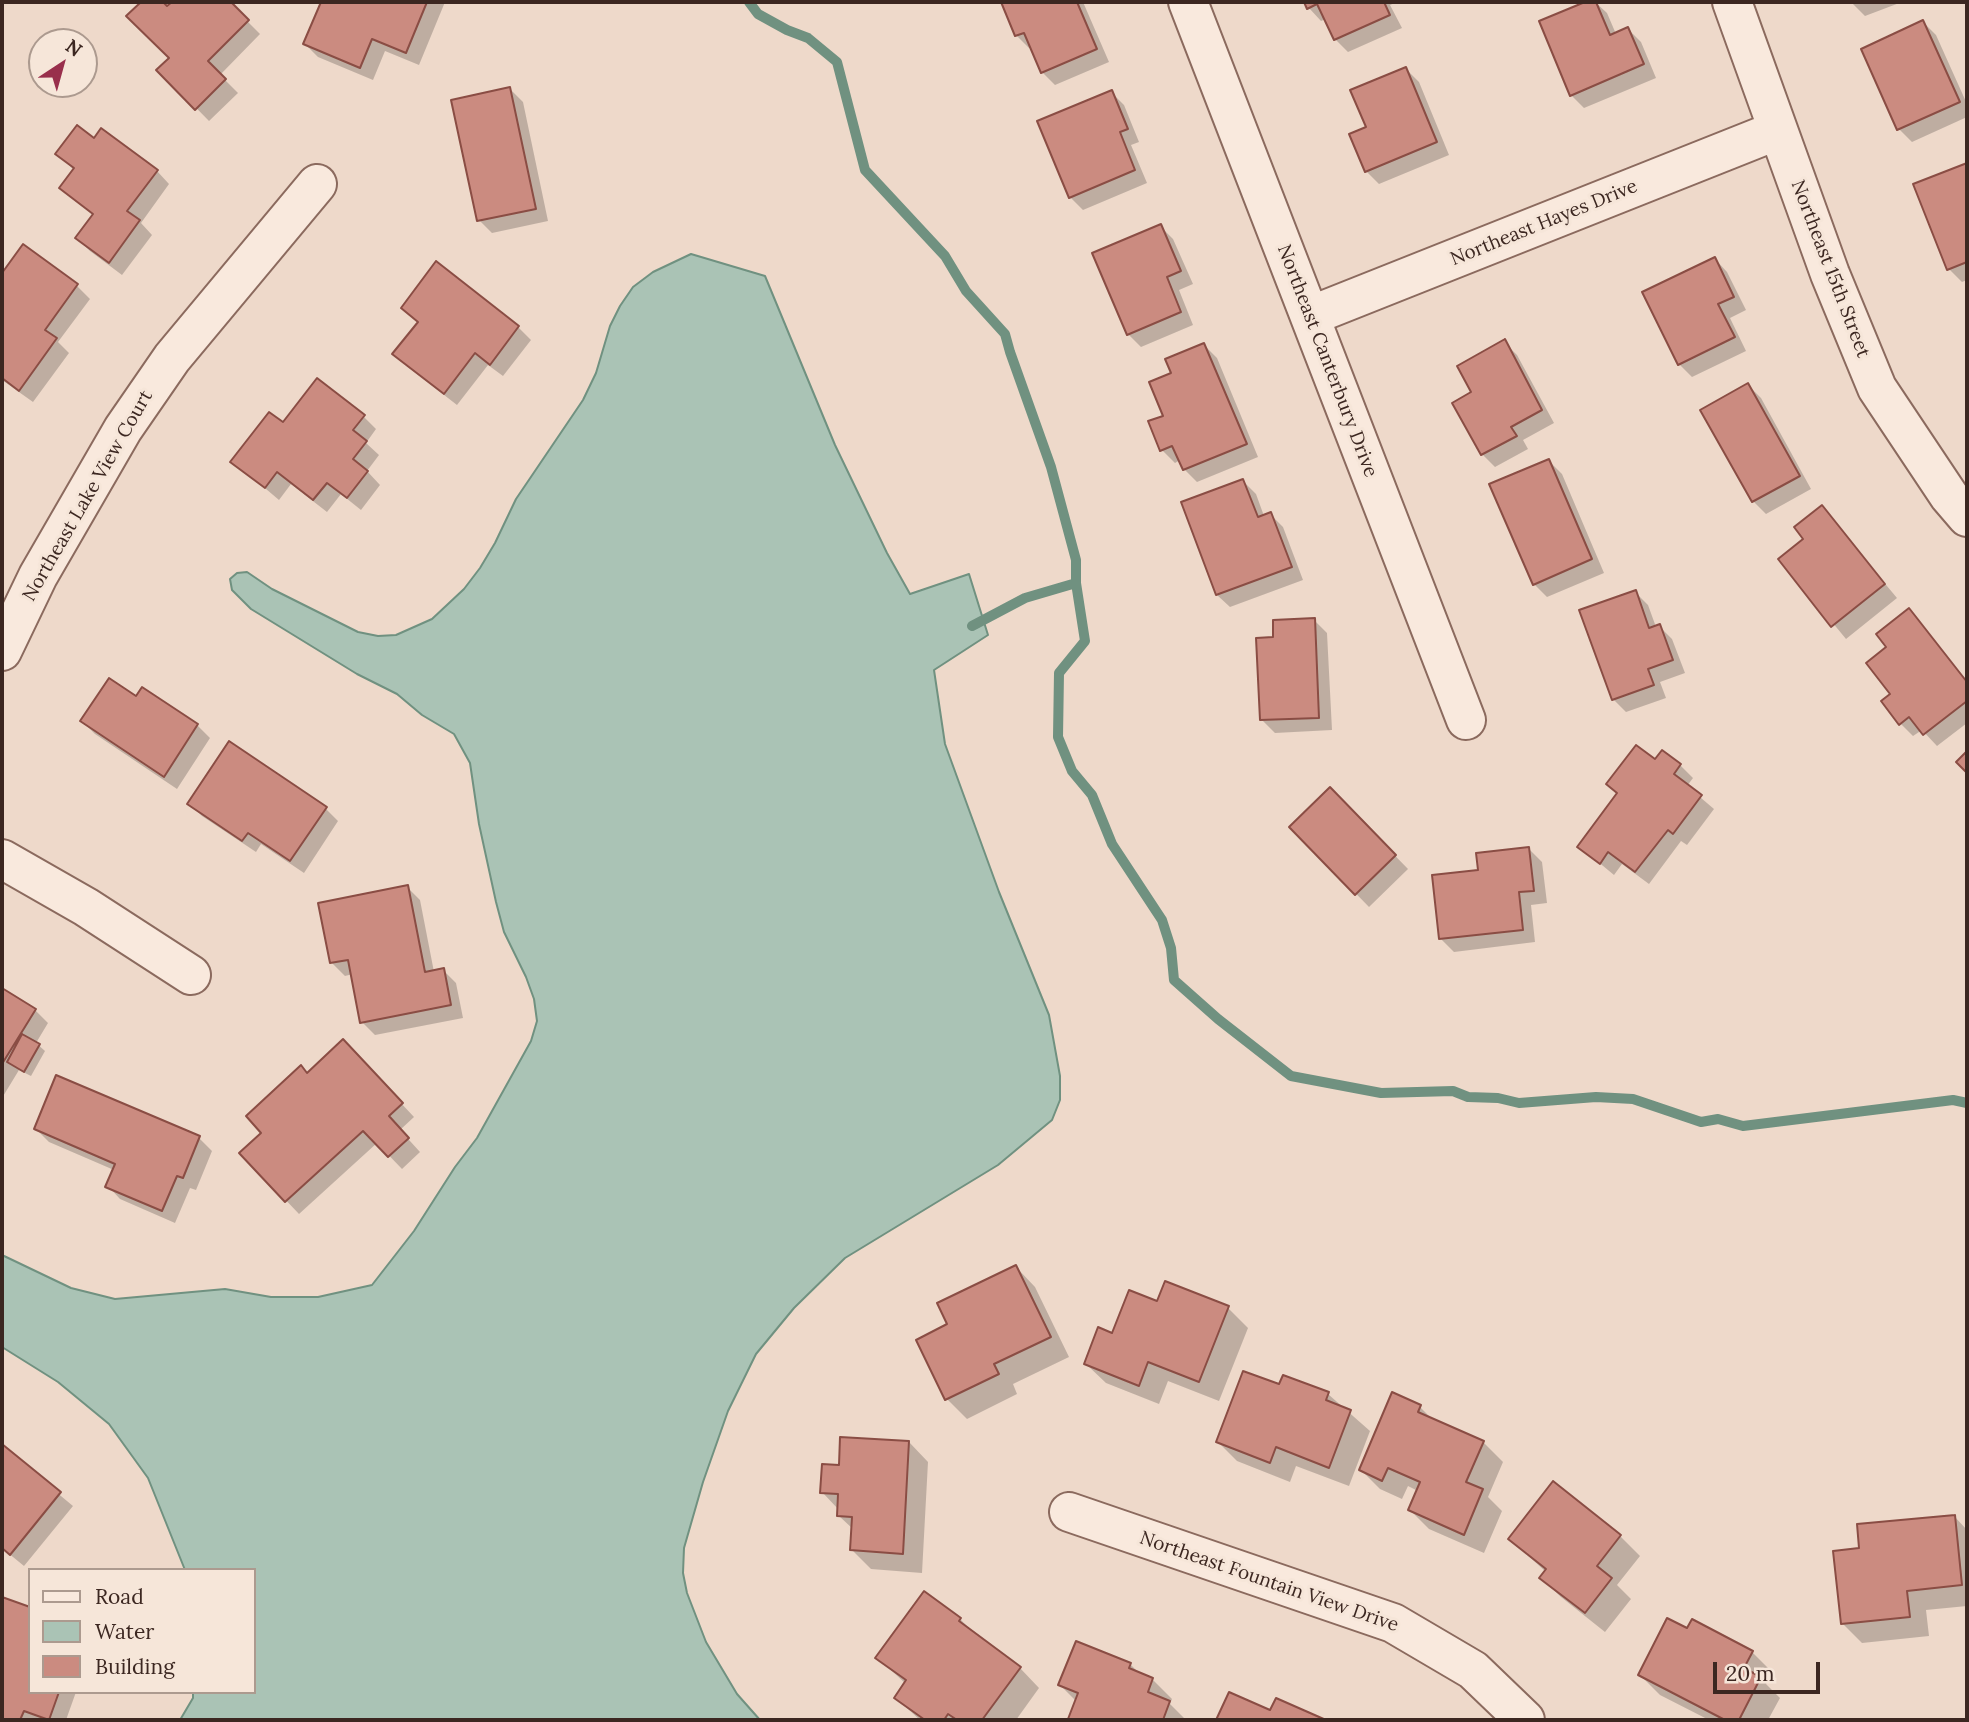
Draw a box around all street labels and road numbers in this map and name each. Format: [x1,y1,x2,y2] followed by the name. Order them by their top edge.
[1447,175,1641,271] street label: Northeast Hayes Drive
[1786,177,1874,361] street label: Northeast 15th Street
[1272,241,1382,481] street label: Northeast Canterbury Drive
[18,387,158,605] street label: Northeast Lake View Court
[1137,1527,1401,1637] street label: Northeast Fountain View Drive

